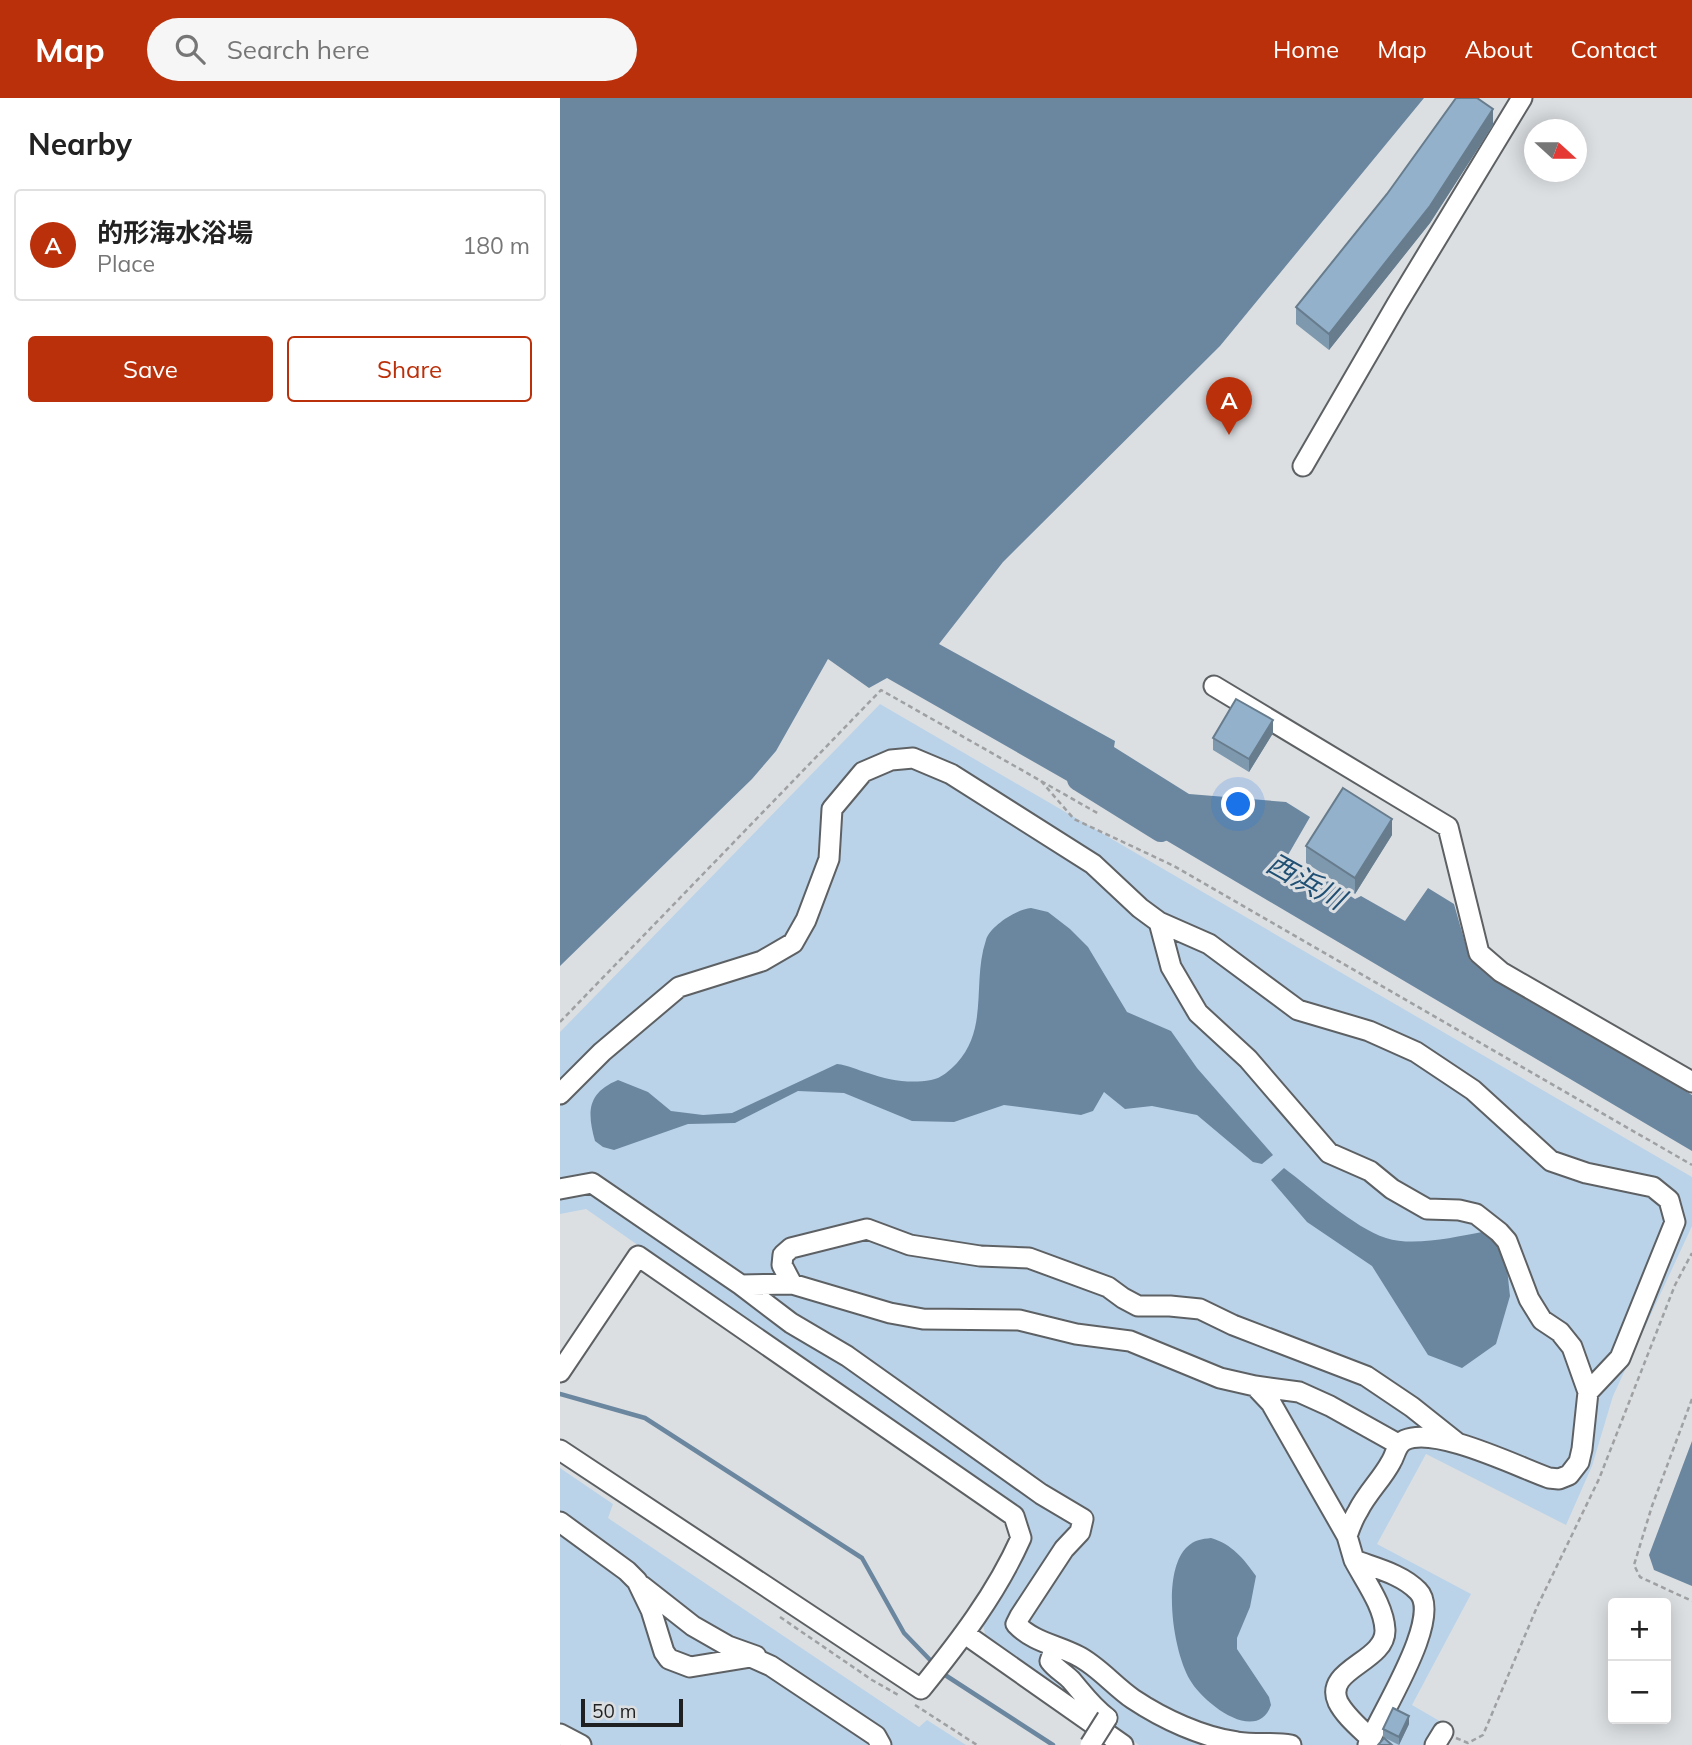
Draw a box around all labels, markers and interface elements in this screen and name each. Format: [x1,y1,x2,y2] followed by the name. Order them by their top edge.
[147,18,637,81] search box
[35,29,105,70] text: Map
[171,30,209,68] icon: search
[227,33,370,66] text: Search here
[1273,34,1339,64] text: Home
[1377,34,1427,64] text: Map
[1465,34,1533,64] text: About
[1571,34,1657,64] text: Contact
[1524,119,1587,182] north arrow
[28,125,132,163] text: Nearby
[97,216,253,249] text: 的形海水浴場
[44,231,62,260] text: A
[462,231,530,260] text: 180 m
[97,249,155,278] text: Place
[28,336,273,402] button: Save
[287,336,532,402] button: Share
[1206,377,1252,435] pin: A
[1221,787,1255,821] your location
[1261,845,1354,918] water label: 西浜川
[1608,1598,1671,1724] map controls
[1608,1598,1671,1661] button: +
[1608,1661,1671,1724] button: −
[581,1696,682,1728] scale bar
[592,1699,636,1723] text: 50 m

